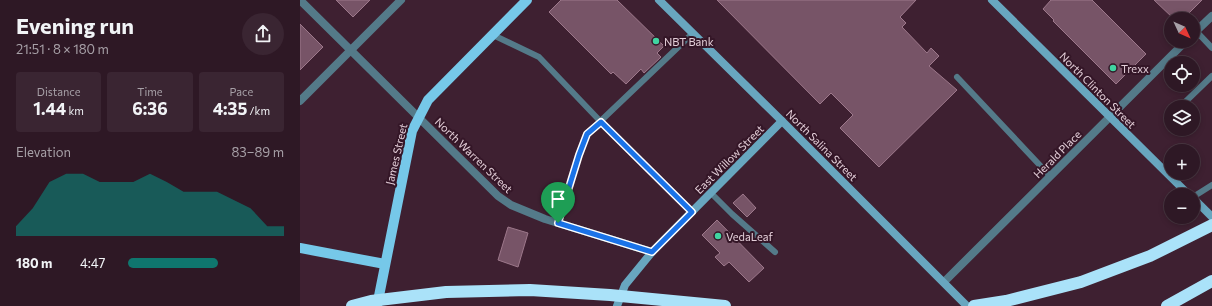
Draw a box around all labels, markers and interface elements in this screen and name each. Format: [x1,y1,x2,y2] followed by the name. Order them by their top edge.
[16,12,134,39] text: Evening run
[1164,12,1200,48] north arrow
[1164,12,1200,224] map controls
[242,13,284,55] button: share
[664,35,714,48] place label: NBT Bank
[651,36,661,46] marker: NBT Bank
[16,41,109,57] text: 21:51 · 8 × 180 m
[1057,49,1139,131] street label: North Clinton Street
[1164,56,1200,92] button: locate
[1121,62,1149,75] place label: Trexx
[1108,63,1118,73] marker: Trexx
[37,85,81,98] text: Distance
[137,85,163,98] text: Time
[229,85,253,98] text: Pace
[33,98,66,119] text: 1.44
[132,98,168,119] text: 6:36
[213,98,247,119] text: 4:35
[1164,100,1200,136] button: layers
[66,104,84,117] text: km
[247,104,270,117] text: /km
[784,107,861,184] street label: North Salina Street
[433,115,516,196] street label: North Warren Street
[383,122,410,186] street label: James Street
[692,122,766,196] street label: East Willow Street
[1030,127,1084,181] street label: Herald Place
[16,144,71,160] text: Elevation
[231,144,284,160] text: 83–89 m
[1164,144,1200,180] button: +
[541,182,575,223] pin
[547,188,569,210] icon: arrive
[1164,188,1200,224] button: −
[726,230,774,243] place label: VedaLeaf
[713,231,723,241] marker: VedaLeaf
[16,255,52,271] text: 180 m
[80,255,105,271] text: 4:47

